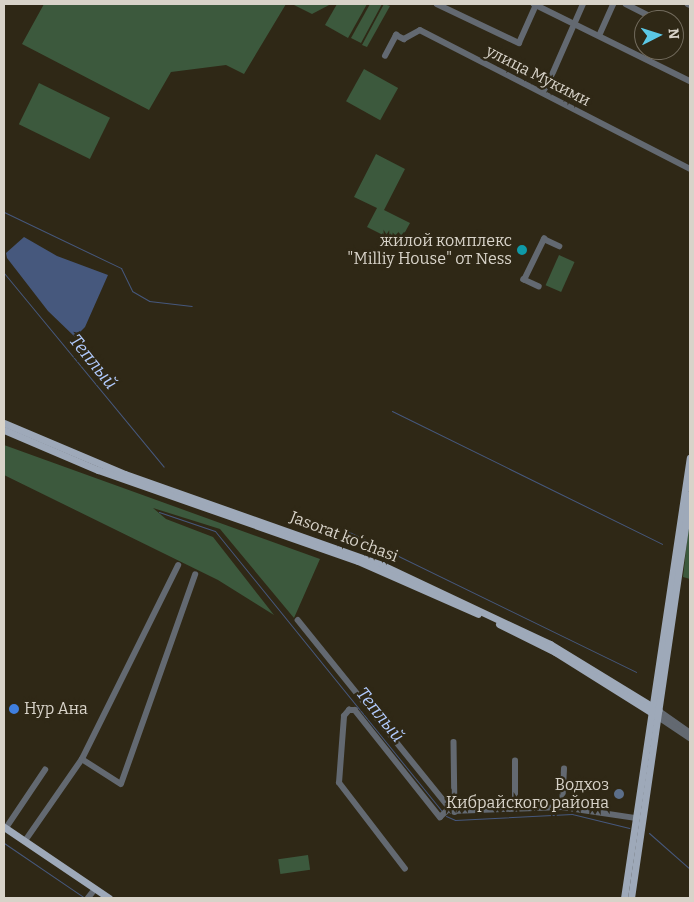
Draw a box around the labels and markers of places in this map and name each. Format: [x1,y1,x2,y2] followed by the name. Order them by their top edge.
[347,231,512,269] place label: жилой комплекс "Milliy House" от Ness
[516,244,528,256] marker: жилой комплекс "Milliy House" от Ness
[24,699,88,719] place label: Нур Ана
[8,703,20,715] marker: Нур Ана
[446,775,609,813] place label: Водхоз Кибрайского района
[613,788,625,800] marker: Водхоз Кибрайского района

